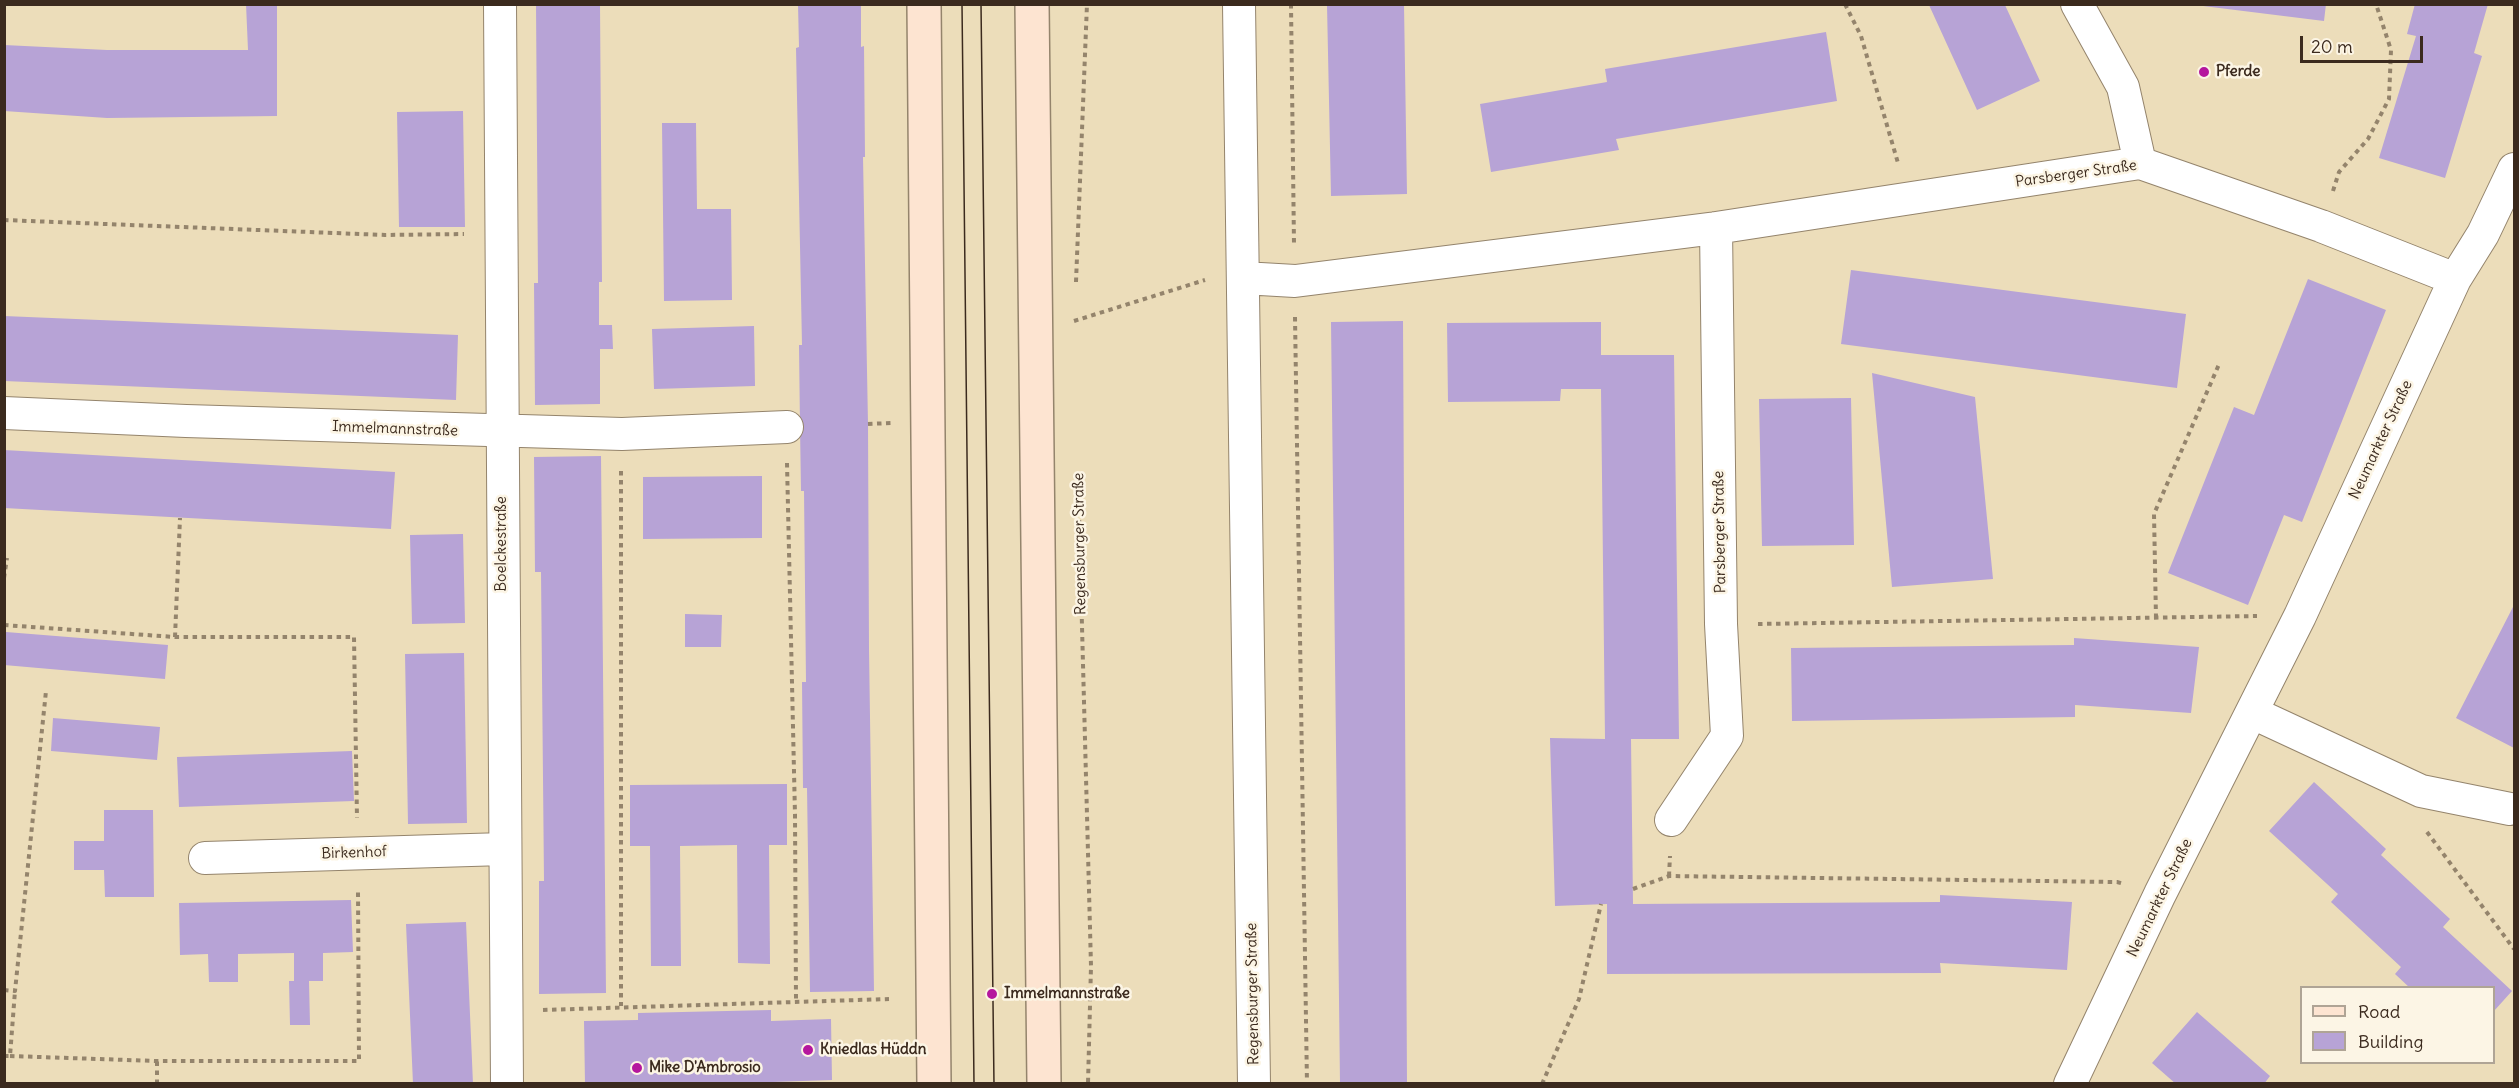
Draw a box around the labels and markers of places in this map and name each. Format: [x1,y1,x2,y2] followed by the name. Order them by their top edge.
[2216,63,2260,81] place label: Pferde
[2197,65,2211,79] marker: Pferde
[1004,985,1130,1003] place label: Immelmannstraße
[985,987,999,1001] marker: Immelmannstraße
[820,1041,926,1059] place label: Kniedlas Hüddn
[801,1043,815,1057] marker: Kniedlas Hüddn
[649,1059,761,1077] place label: Mike D'Ambrosio
[630,1061,644,1075] marker: Mike D'Ambrosio

